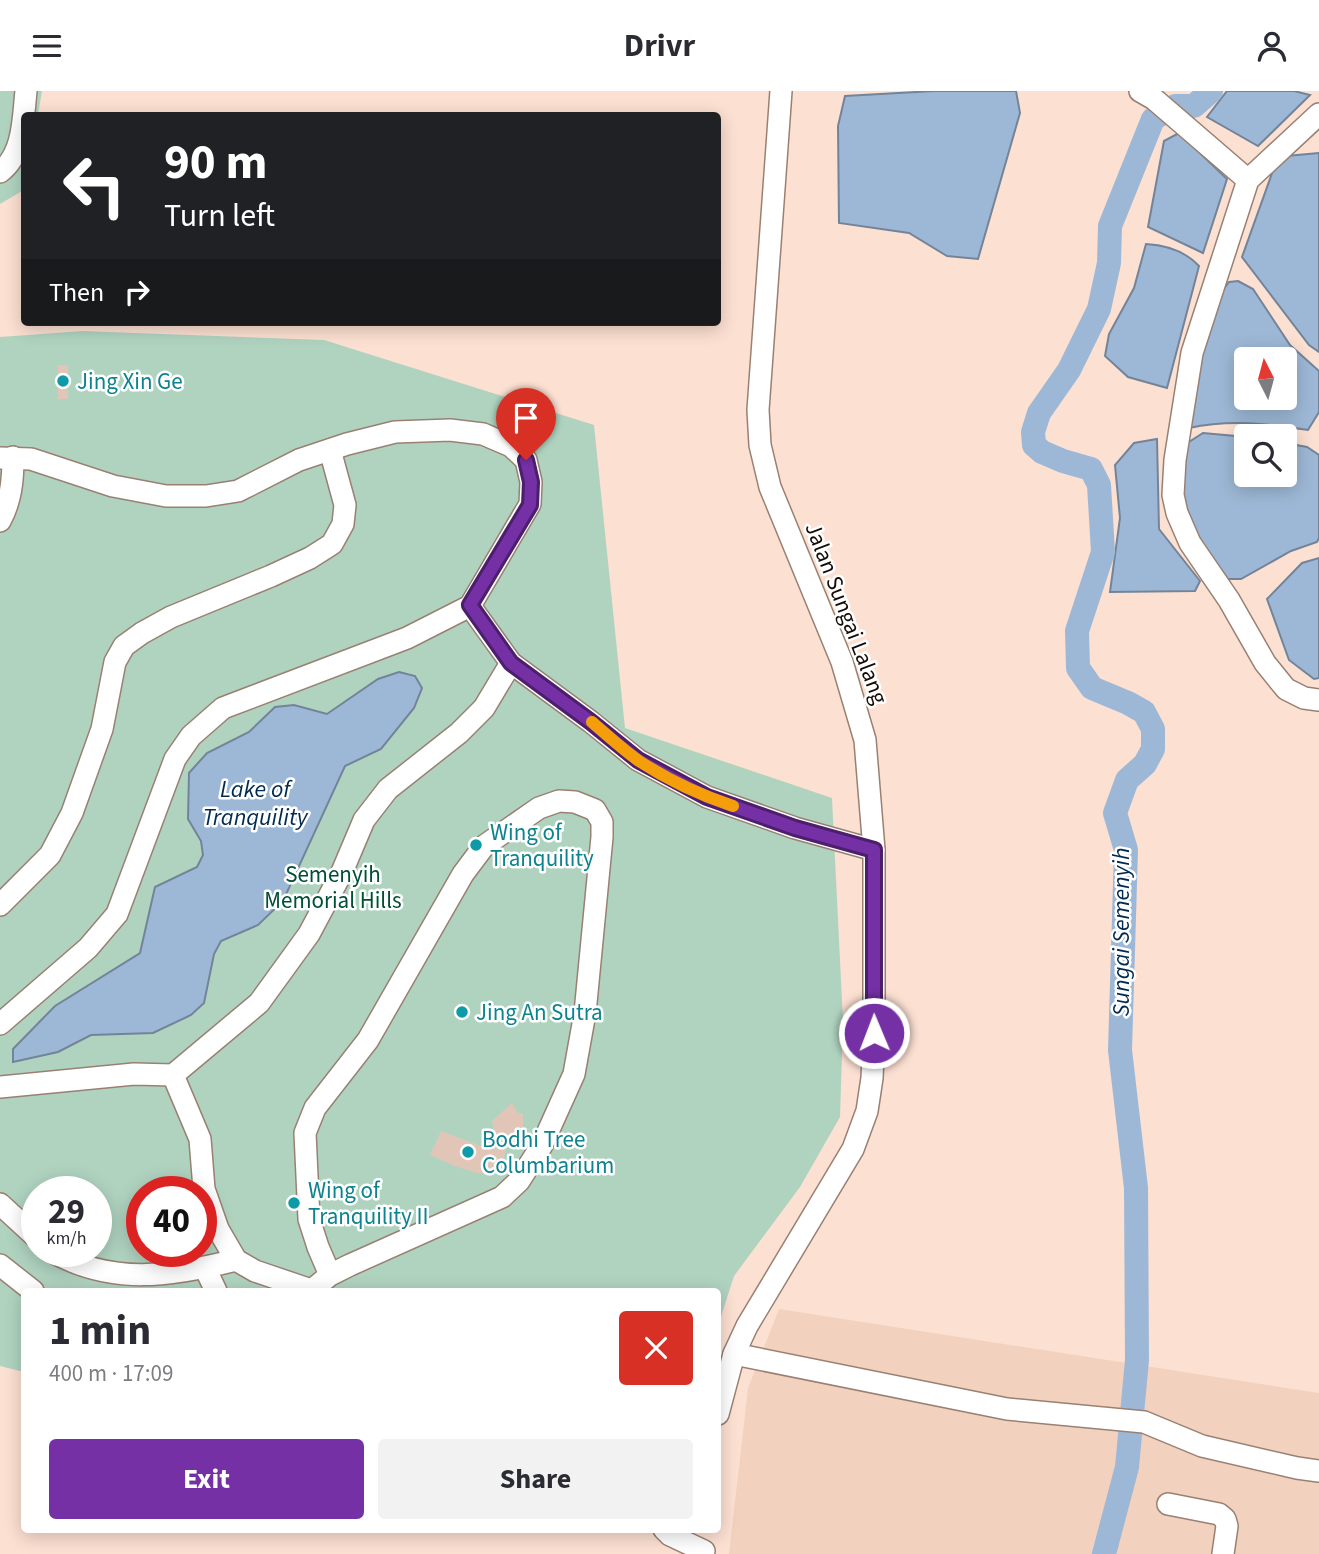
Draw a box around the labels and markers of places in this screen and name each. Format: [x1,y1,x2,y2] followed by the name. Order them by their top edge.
[77,365,183,398] place label: Jing Xin Ge
[55,373,71,389] marker: Jing Xin Ge
[496,388,556,460] pin
[490,816,594,875] place label: Wing of Tranquility
[468,837,484,853] marker: Wing of Tranquility
[476,996,603,1029] place label: Jing An Sutra
[454,1004,470,1020] marker: Jing An Sutra
[482,1123,614,1182] place label: Bodhi Tree Columbarium
[460,1144,476,1160] marker: Bodhi Tree Columbarium
[308,1174,429,1233] place label: Wing of Tranquility II
[286,1195,302,1211] marker: Wing of Tranquility II

